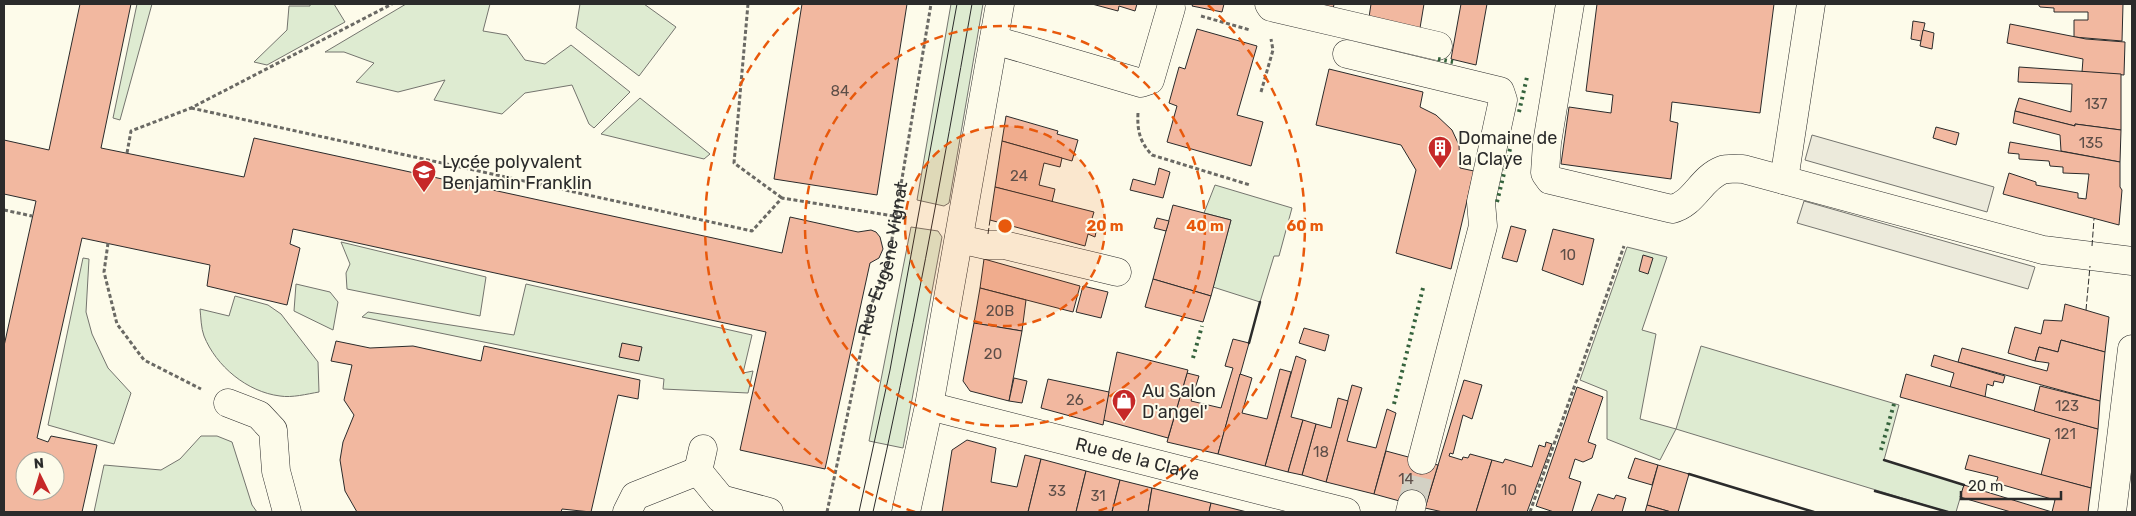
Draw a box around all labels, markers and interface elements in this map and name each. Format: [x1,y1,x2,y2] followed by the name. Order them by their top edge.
[831,82,849,100] house number: 84
[2084,95,2108,113] house number: 137
[1458,127,1557,170] place label: Domaine de la Claye
[2079,134,2103,152] house number: 135
[1427,135,1453,169] building icon: Domaine de la Claye
[442,151,592,194] place label: Lycée polyvalent Benjamin Franklin
[411,159,437,193] school or university icon: Lycée polyvalent Benjamin Franklin
[1010,167,1028,185] house number: 24
[853,180,912,338] street label: Rue Eugène Vignat
[996,217,1014,235] centre of rings
[1087,217,1123,235] text: 20 m
[1186,217,1224,235] text: 40 m
[1287,217,1323,235] text: 60 m
[1560,246,1576,264] house number: 10
[986,302,1014,320] house number: 20B
[984,345,1002,363] house number: 20
[1142,380,1216,423] place label: Au Salon D'angel'
[1111,388,1137,422] shop icon: Au Salon D'angel'
[1066,391,1084,409] house number: 26
[2055,397,2079,415] house number: 123
[2054,425,2076,443] house number: 121
[1073,433,1202,485] street label: Rue de la Claye
[1313,443,1329,461] house number: 18
[15,451,65,501] north arrow
[33,455,45,472] text: N
[1961,468,2061,500] scale bar
[1398,470,1414,488] house number: 14
[1968,477,2003,495] text: 20 m
[1501,481,1517,499] house number: 10
[1048,482,1066,500] house number: 33
[1090,487,1106,505] house number: 31

